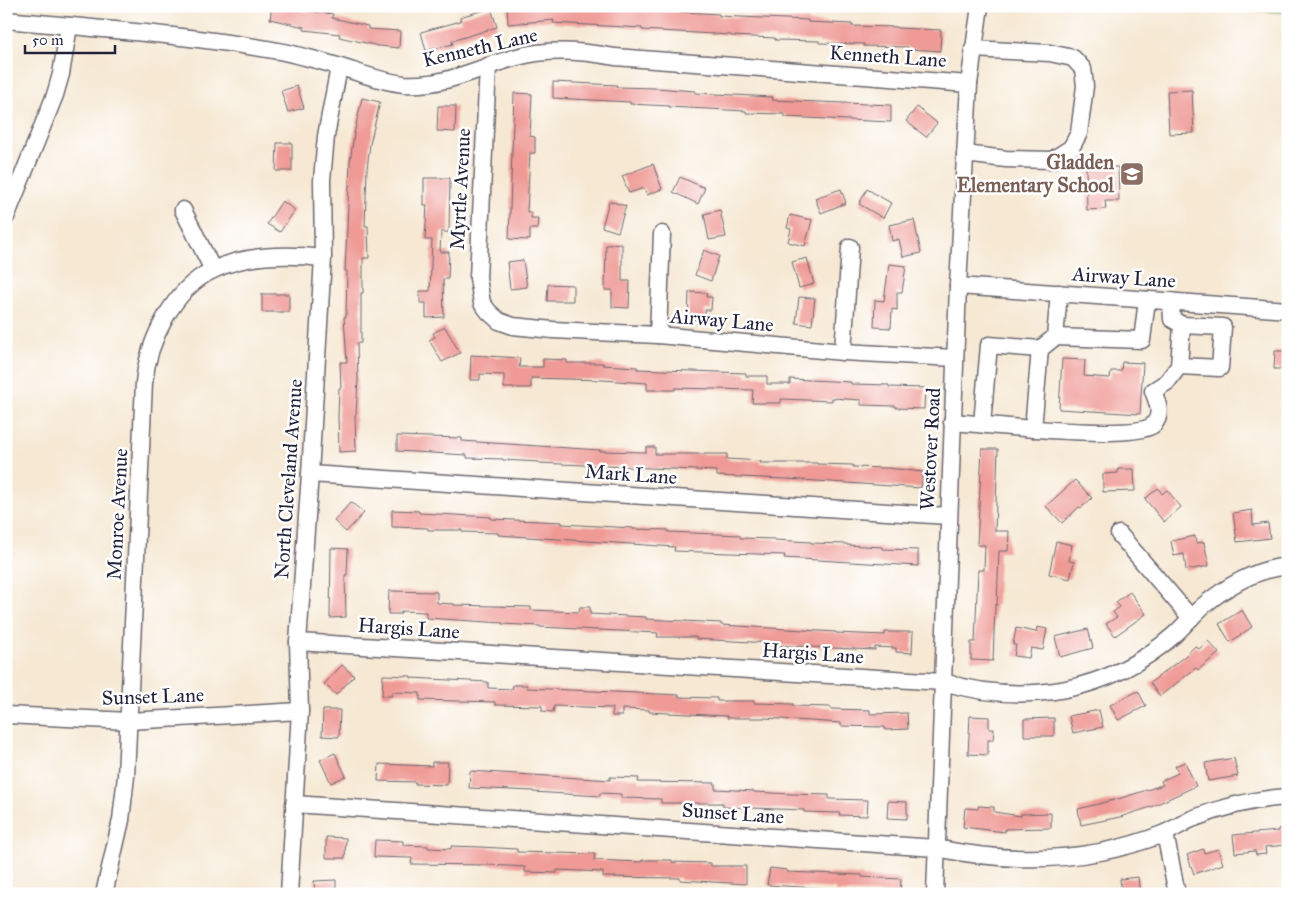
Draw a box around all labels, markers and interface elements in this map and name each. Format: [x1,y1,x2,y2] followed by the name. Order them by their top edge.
[25,22,115,54] scale bar
[420,22,540,72] street label: Kenneth Lane
[32,31,64,49] text: 50 m
[829,40,947,72] street label: Kenneth Lane
[445,127,475,251] street label: Myrtle Avenue
[957,150,1115,198] place label: Gladden Elementary School
[1119,161,1145,187] school or university icon: Gladden Elementary School
[1070,261,1177,293] street label: Airway Lane
[668,303,775,336] street label: Airway Lane
[269,378,307,580] street label: North Cleveland Avenue
[915,387,945,511] street label: Westover Road
[102,448,132,580] street label: Monroe Avenue
[584,459,678,489] street label: Mark Lane
[357,612,461,645] street label: Hargis Lane
[761,637,865,670] street label: Hargis Lane
[101,682,205,710] street label: Sunset Lane
[681,797,785,829] street label: Sunset Lane

